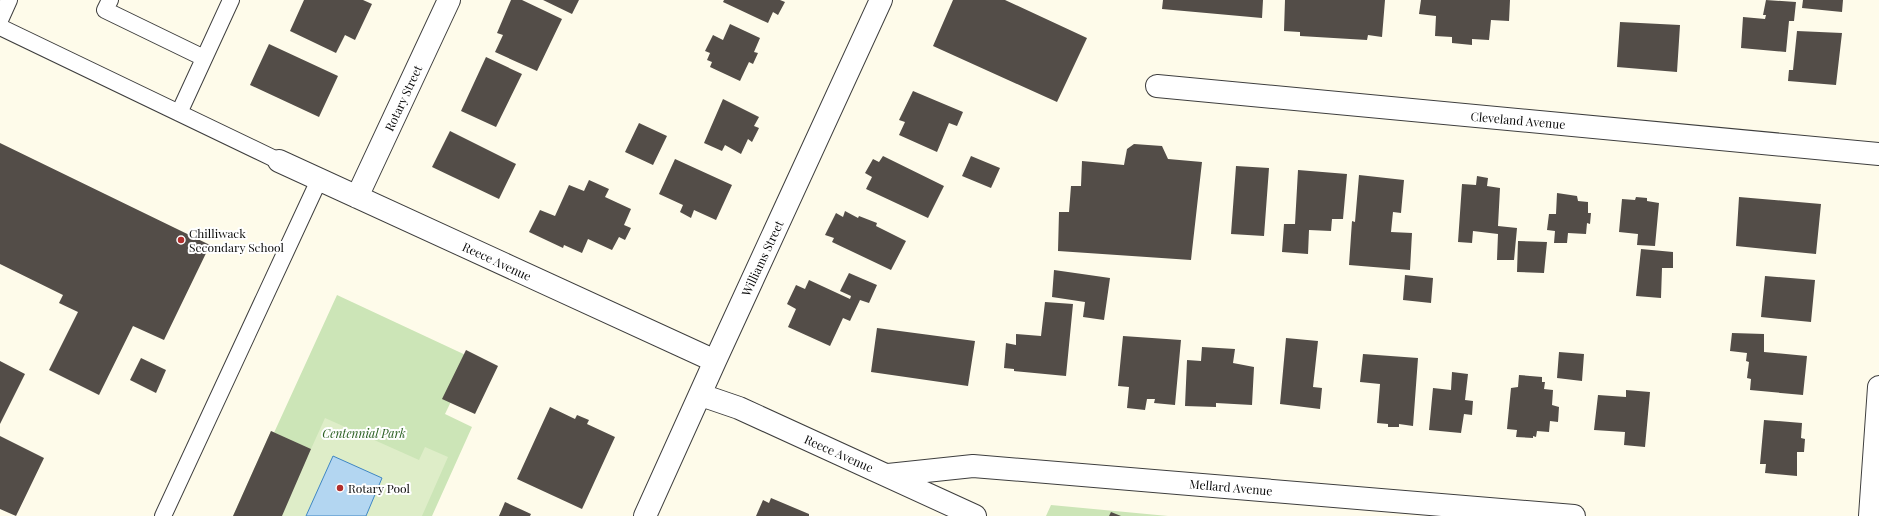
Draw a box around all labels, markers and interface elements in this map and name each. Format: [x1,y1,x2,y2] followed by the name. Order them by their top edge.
[381,62,426,133] street label: Rotary Street
[1470,108,1566,132] street label: Cleveland Avenue
[737,217,787,299] street label: Williams Street
[189,225,285,255] place label: Chilliwack Secondary School
[176,235,186,245] marker: Chilliwack Secondary School
[460,238,534,284] street label: Reece Avenue
[322,425,406,441] park label: Centennial Park
[802,431,876,475] street label: Reece Avenue
[1189,475,1273,499] street label: Mellard Avenue
[348,480,411,496] place label: Rotary Pool
[335,483,345,493] marker: Rotary Pool

